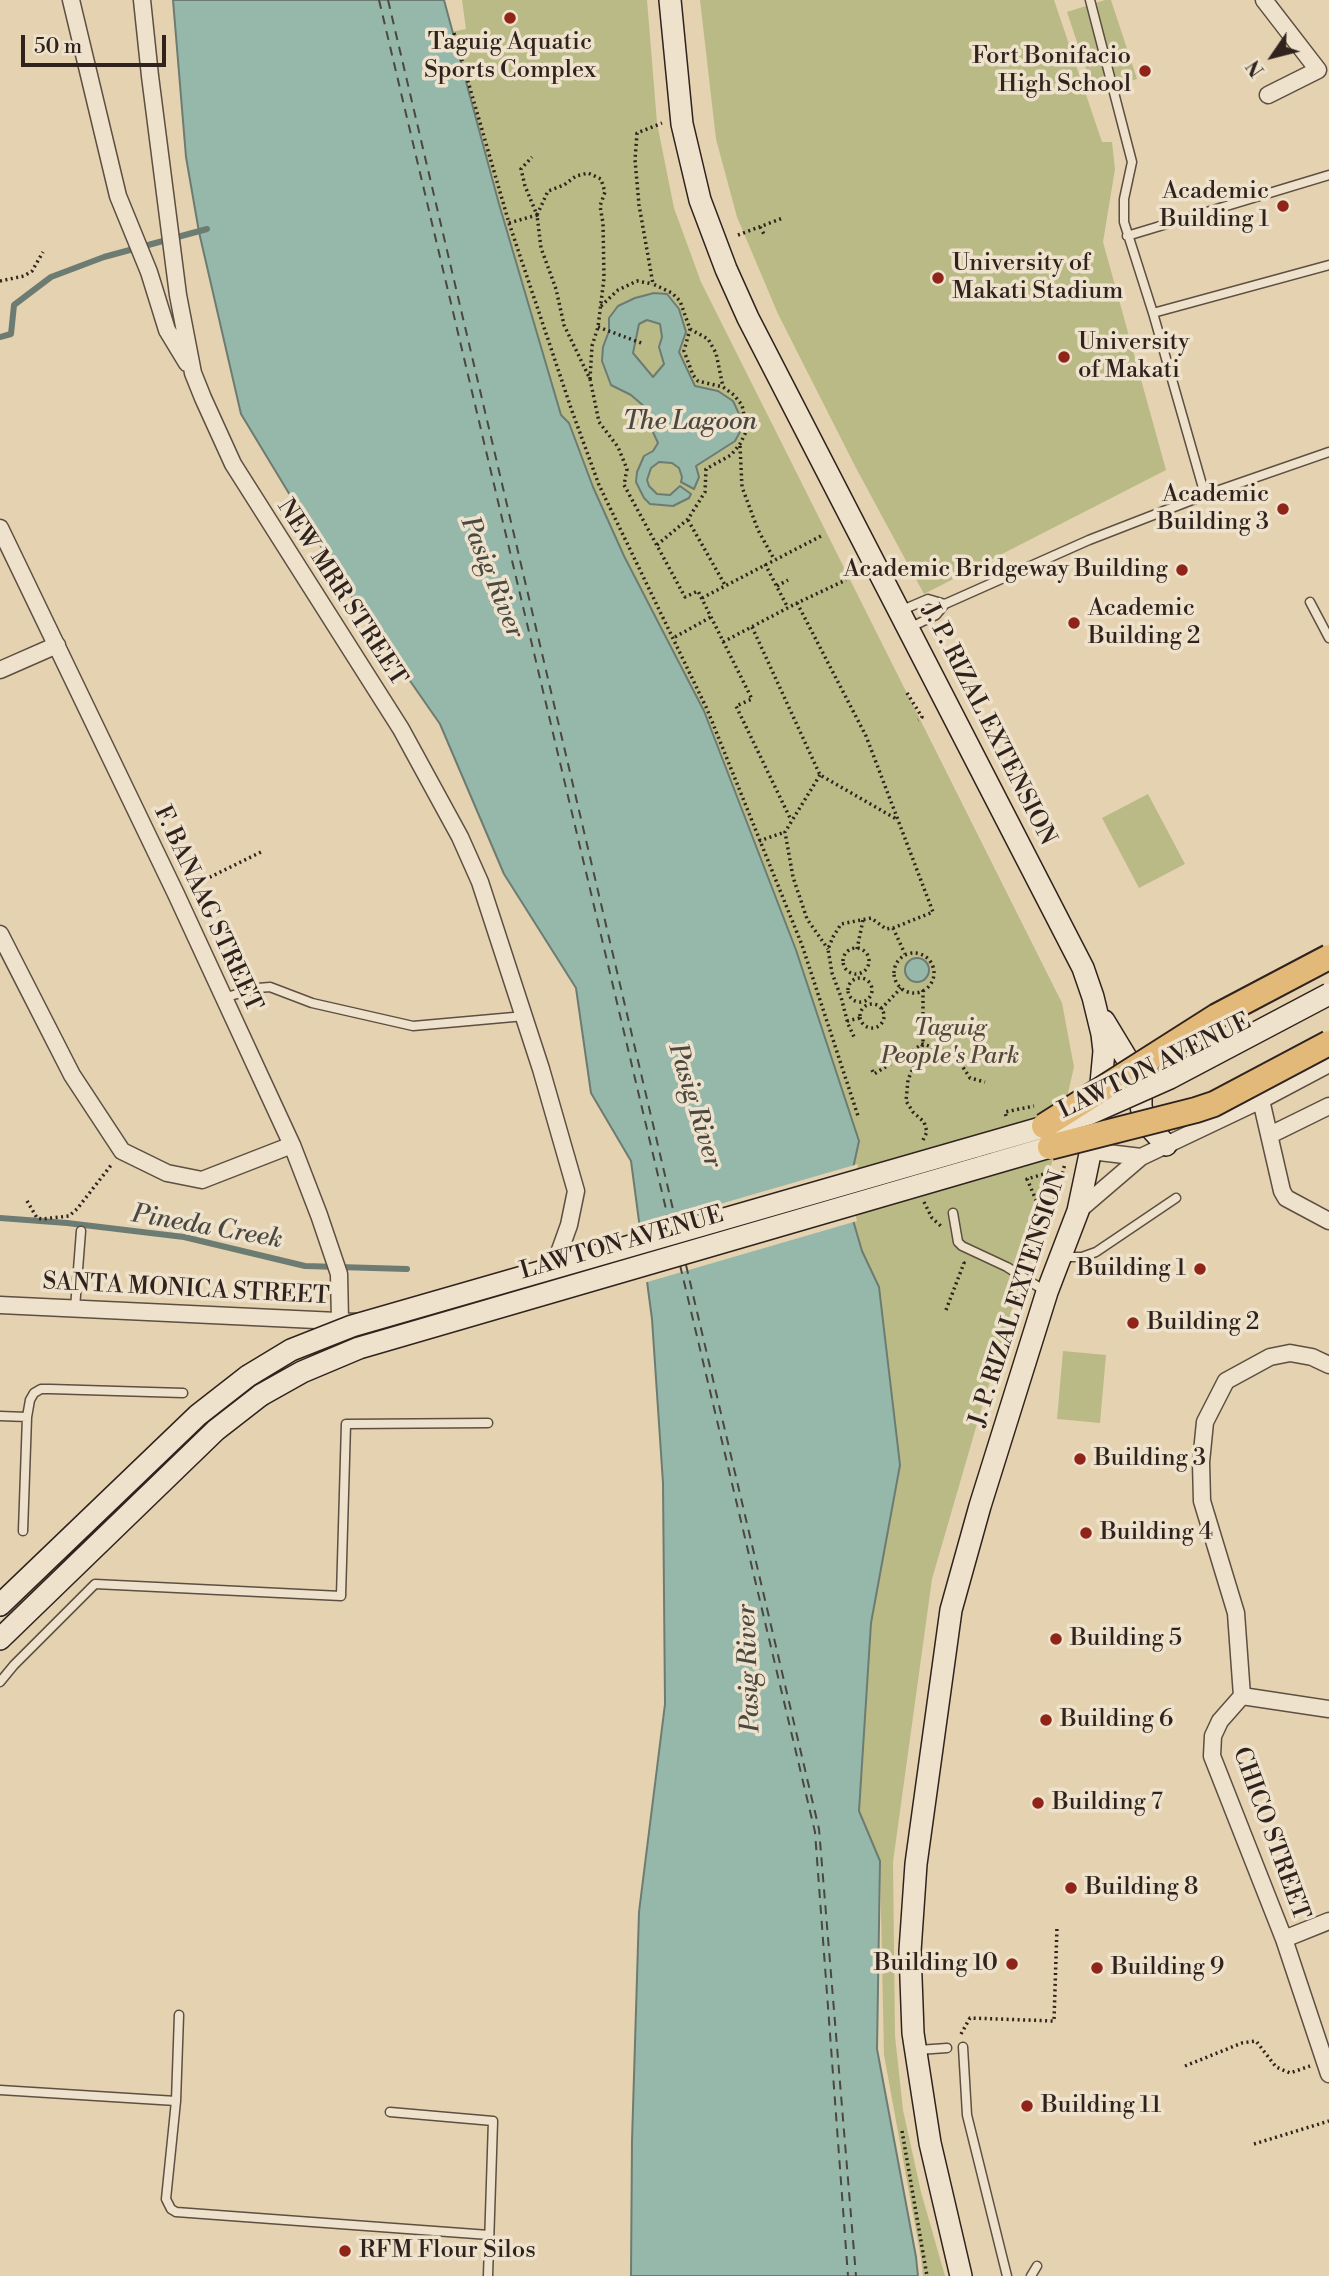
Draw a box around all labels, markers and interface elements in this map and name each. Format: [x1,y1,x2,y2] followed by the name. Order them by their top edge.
[502,10,518,26] marker: Taguig Aquatic Sports Complex
[24,21,170,65] scale bar
[1238,21,1308,91] north arrow
[424,29,596,85] place label: Taguig Aquatic Sports Complex
[34,34,82,60] text: 50 m
[972,43,1131,99] place label: Fort Bonifacio High School
[1242,55,1270,81] text: N
[1137,63,1153,79] marker: Fort Bonifacio High School
[1160,178,1269,234] place label: Academic Building 1
[1275,198,1291,214] marker: Academic Building 1
[952,250,1123,306] place label: University of Makati Stadium
[930,270,946,286] marker: University of Makati Stadium
[1078,329,1190,385] place label: University of Makati
[1056,349,1072,365] marker: University of Makati
[623,407,757,439] water label: The Lagoon
[1157,481,1269,537] place label: Academic Building 3
[270,494,412,692] street label: NEW MRR STREET
[1275,501,1291,517] marker: Academic Building 3
[452,513,530,643] water label: Pasig River
[844,556,1168,584] place label: Academic Bridgeway Building
[1174,562,1190,578] marker: Academic Bridgeway Building
[1088,595,1200,651] place label: Academic Building 2
[915,600,1061,850] street label: J. P. RIZAL EXTENSION
[1066,615,1082,631] marker: Academic Building 2
[147,801,267,1017] street label: F. BANAAG STREET
[1054,1008,1256,1126] street label: LAWTON AVENUE
[881,1015,1019,1071] park label: Taguig People's Park
[660,1040,728,1172] water label: Pasig River
[964,1168,1074,1430] street label: J. P. RIZAL EXTENSION
[129,1199,285,1257] water label: Pineda Creek
[517,1201,727,1287] street label: LAWTON AVENUE
[1077,1255,1186,1283] place label: Building 1
[1192,1261,1208,1277] marker: Building 1
[42,1268,330,1312] street label: SANTA MONICA STREET
[1147,1309,1259,1337] place label: Building 2
[1125,1315,1141,1331] marker: Building 2
[1094,1445,1206,1473] place label: Building 3
[1072,1451,1088,1467] marker: Building 3
[1100,1519,1213,1547] place label: Building 4
[1078,1525,1094,1541] marker: Building 4
[732,1603,768,1733] water label: Pasig River
[1070,1625,1182,1653] place label: Building 5
[1048,1631,1064,1647] marker: Building 5
[1060,1706,1173,1734] place label: Building 6
[1038,1712,1054,1728] marker: Building 6
[1225,1744,1315,1924] street label: CHICO STREET
[1052,1789,1163,1817] place label: Building 7
[1030,1795,1046,1811] marker: Building 7
[1085,1874,1199,1902] place label: Building 8
[1063,1880,1079,1896] marker: Building 8
[874,1950,998,1978] place label: Building 10
[1111,1954,1224,1982] place label: Building 9
[1004,1956,1020,1972] marker: Building 10
[1089,1960,1105,1976] marker: Building 9
[1041,2092,1161,2120] place label: Building 11
[1019,2098,1035,2114] marker: Building 11
[359,2237,536,2265] place label: RFM Flour Silos
[337,2243,353,2259] marker: RFM Flour Silos

